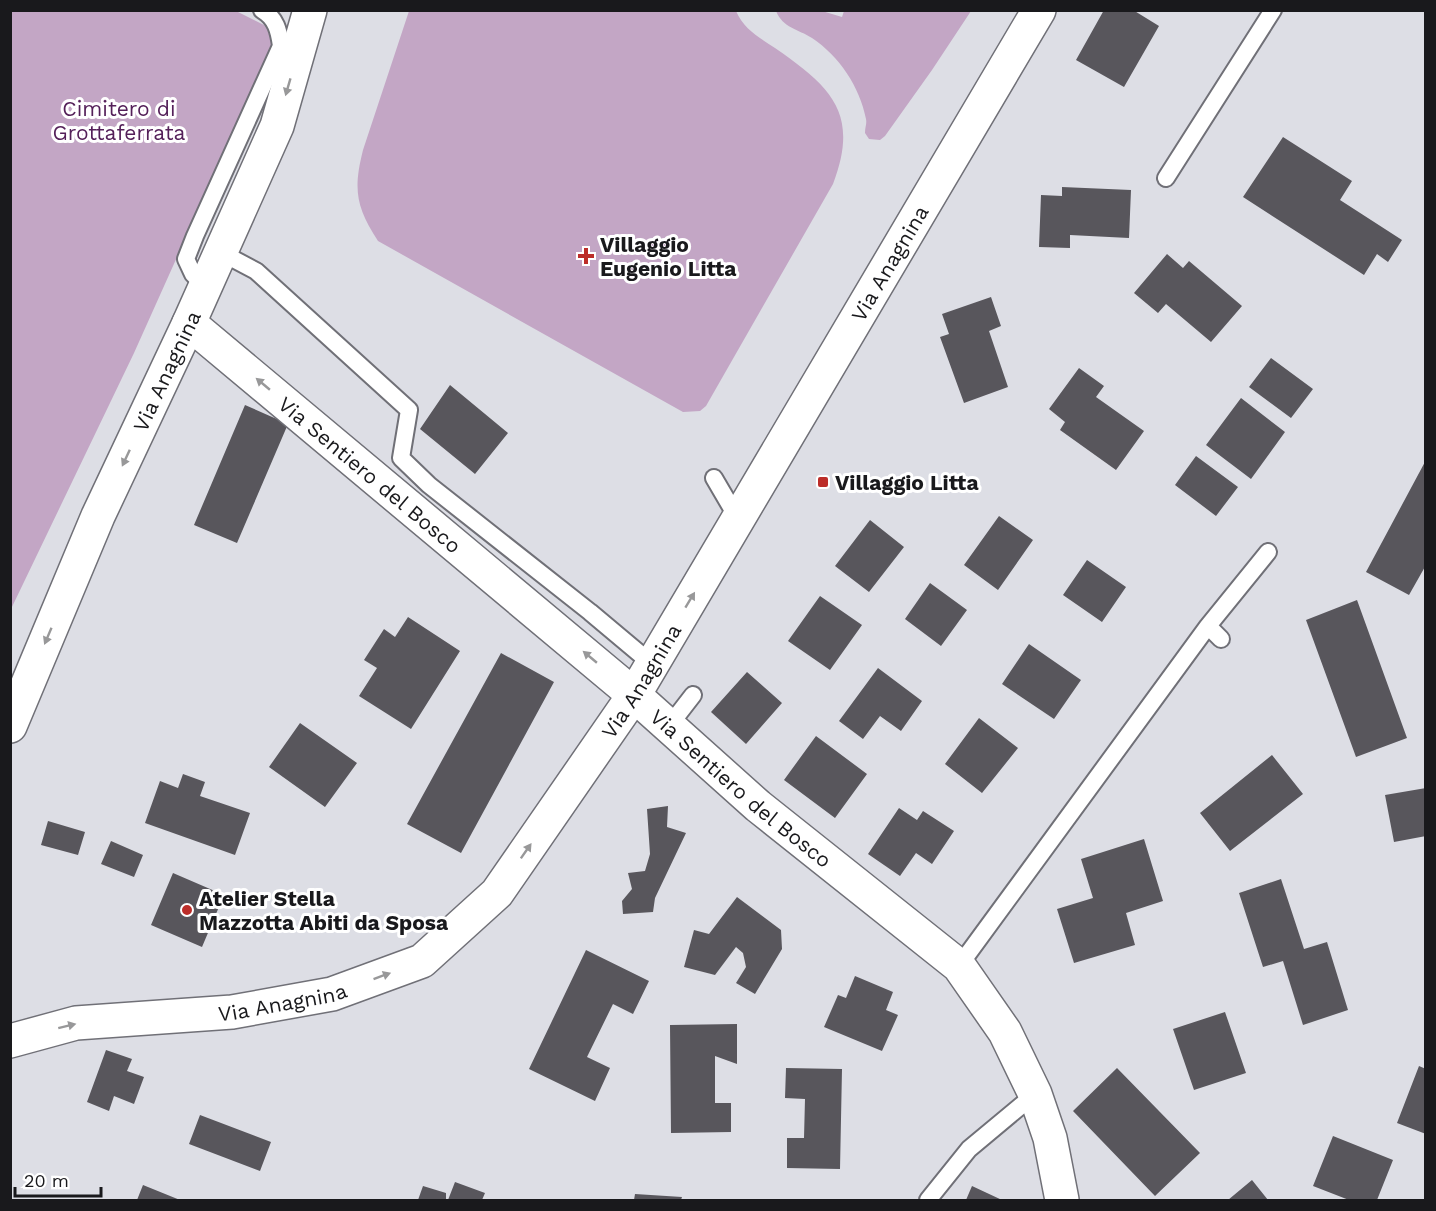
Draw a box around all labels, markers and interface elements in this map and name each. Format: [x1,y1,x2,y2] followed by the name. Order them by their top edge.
[283,78,292,96] one-way arrow
[53,96,186,145] park label: Cimitero di Grottaferrata
[845,201,933,326] street label: Via Anagnina
[600,232,737,281] place label: Villaggio Eugenio Litta
[577,247,595,265] marker: Villaggio Eugenio Litta
[127,307,205,435] street label: Via Anagnina
[256,378,271,391] one-way arrow
[274,391,467,558] street label: Via Sentiero del Bosco
[121,449,131,467] one-way arrow
[835,470,979,495] place label: Villaggio Litta
[816,475,830,489] marker: Villaggio Litta
[685,592,696,608] one-way arrow
[596,619,686,743] street label: Via Anagnina
[43,627,52,645] one-way arrow
[582,651,597,664] one-way arrow
[646,703,837,872] street label: Via Sentiero del Bosco
[520,843,532,859] one-way arrow
[199,886,449,935] place label: Atelier Stella Mazzotta Abiti da Sposa
[180,903,194,917] marker: Atelier Stella Mazzotta Abiti da Sposa
[373,970,391,980] one-way arrow
[217,977,350,1025] street label: Via Anagnina
[58,1020,76,1030] one-way arrow
[15,1160,100,1198] scale bar
[24,1170,69,1191] text: 20 m

